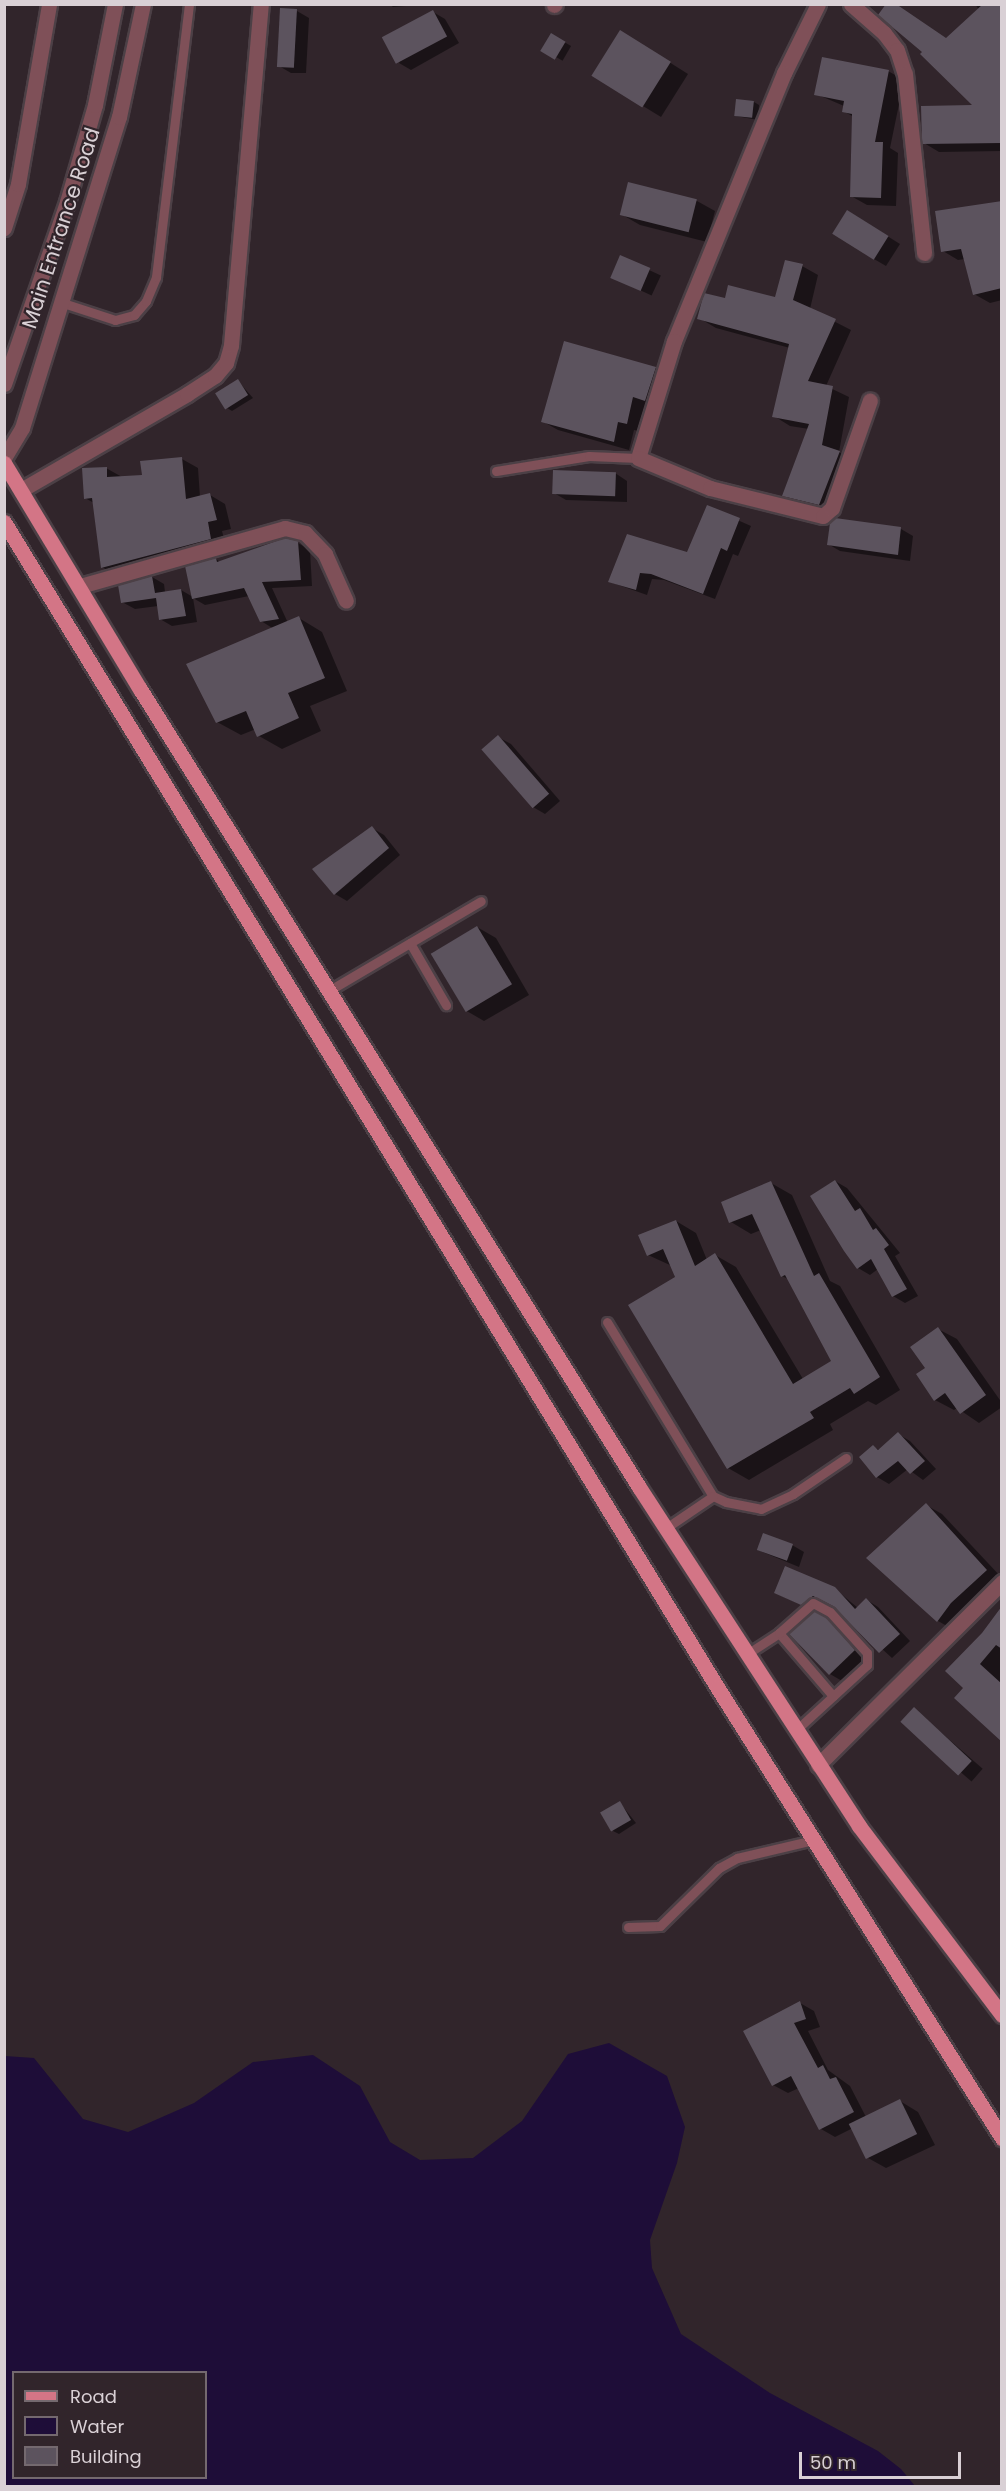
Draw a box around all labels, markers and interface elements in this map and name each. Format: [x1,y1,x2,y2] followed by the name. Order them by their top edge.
[17,124,105,332] street label: Main Entrance Road
[12,2371,207,2479] legend
[70,2384,117,2409] text: Road
[70,2414,124,2439] text: Water
[802,2440,964,2478] scale bar
[70,2444,142,2469] text: Building
[810,2450,856,2475] text: 50 m

